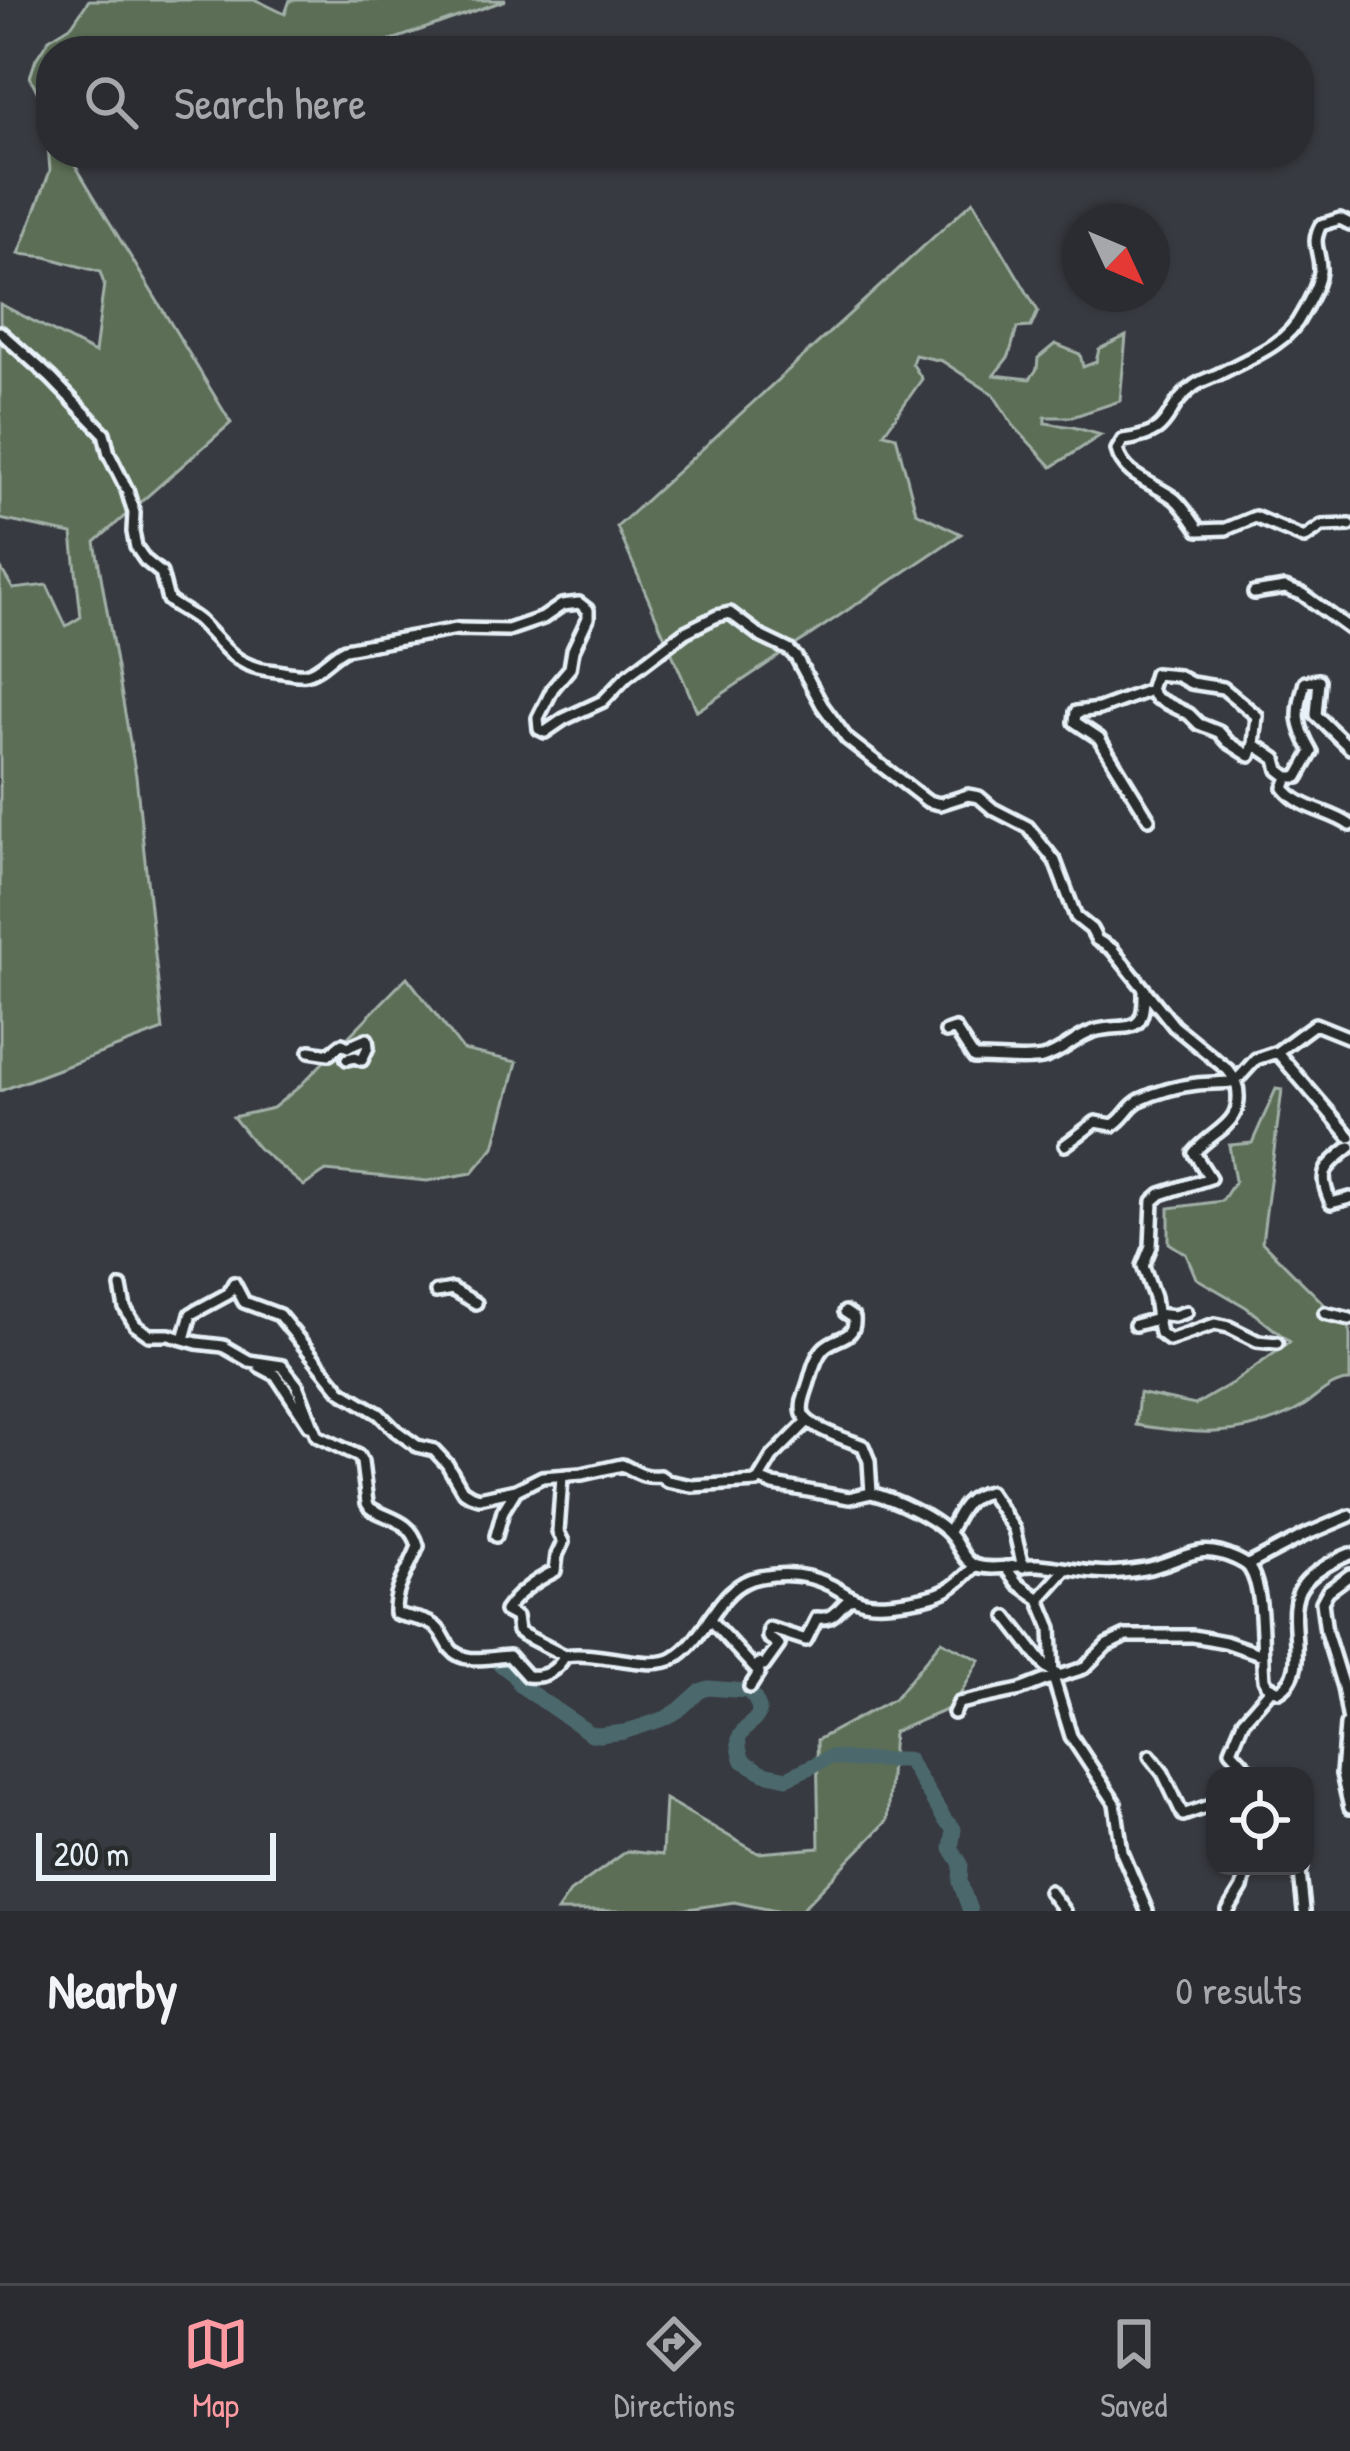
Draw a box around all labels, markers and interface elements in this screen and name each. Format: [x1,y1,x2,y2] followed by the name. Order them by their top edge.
[36,36,1314,168] search box
[78,69,144,135] icon: search
[174,72,366,133] text: Search here
[1062,204,1170,312] north arrow
[1206,1767,1314,1875] map controls
[1206,1767,1314,1875] button: locate
[36,1827,276,1880] scale bar
[54,1832,129,1876] text: 200 m
[48,1955,178,2024] text: Nearby
[1176,1963,1302,2016] text: 0 results
[183,2311,249,2427] tab: Map
[614,2311,735,2427] tab: Directions
[1100,2311,1167,2427] tab: Saved

